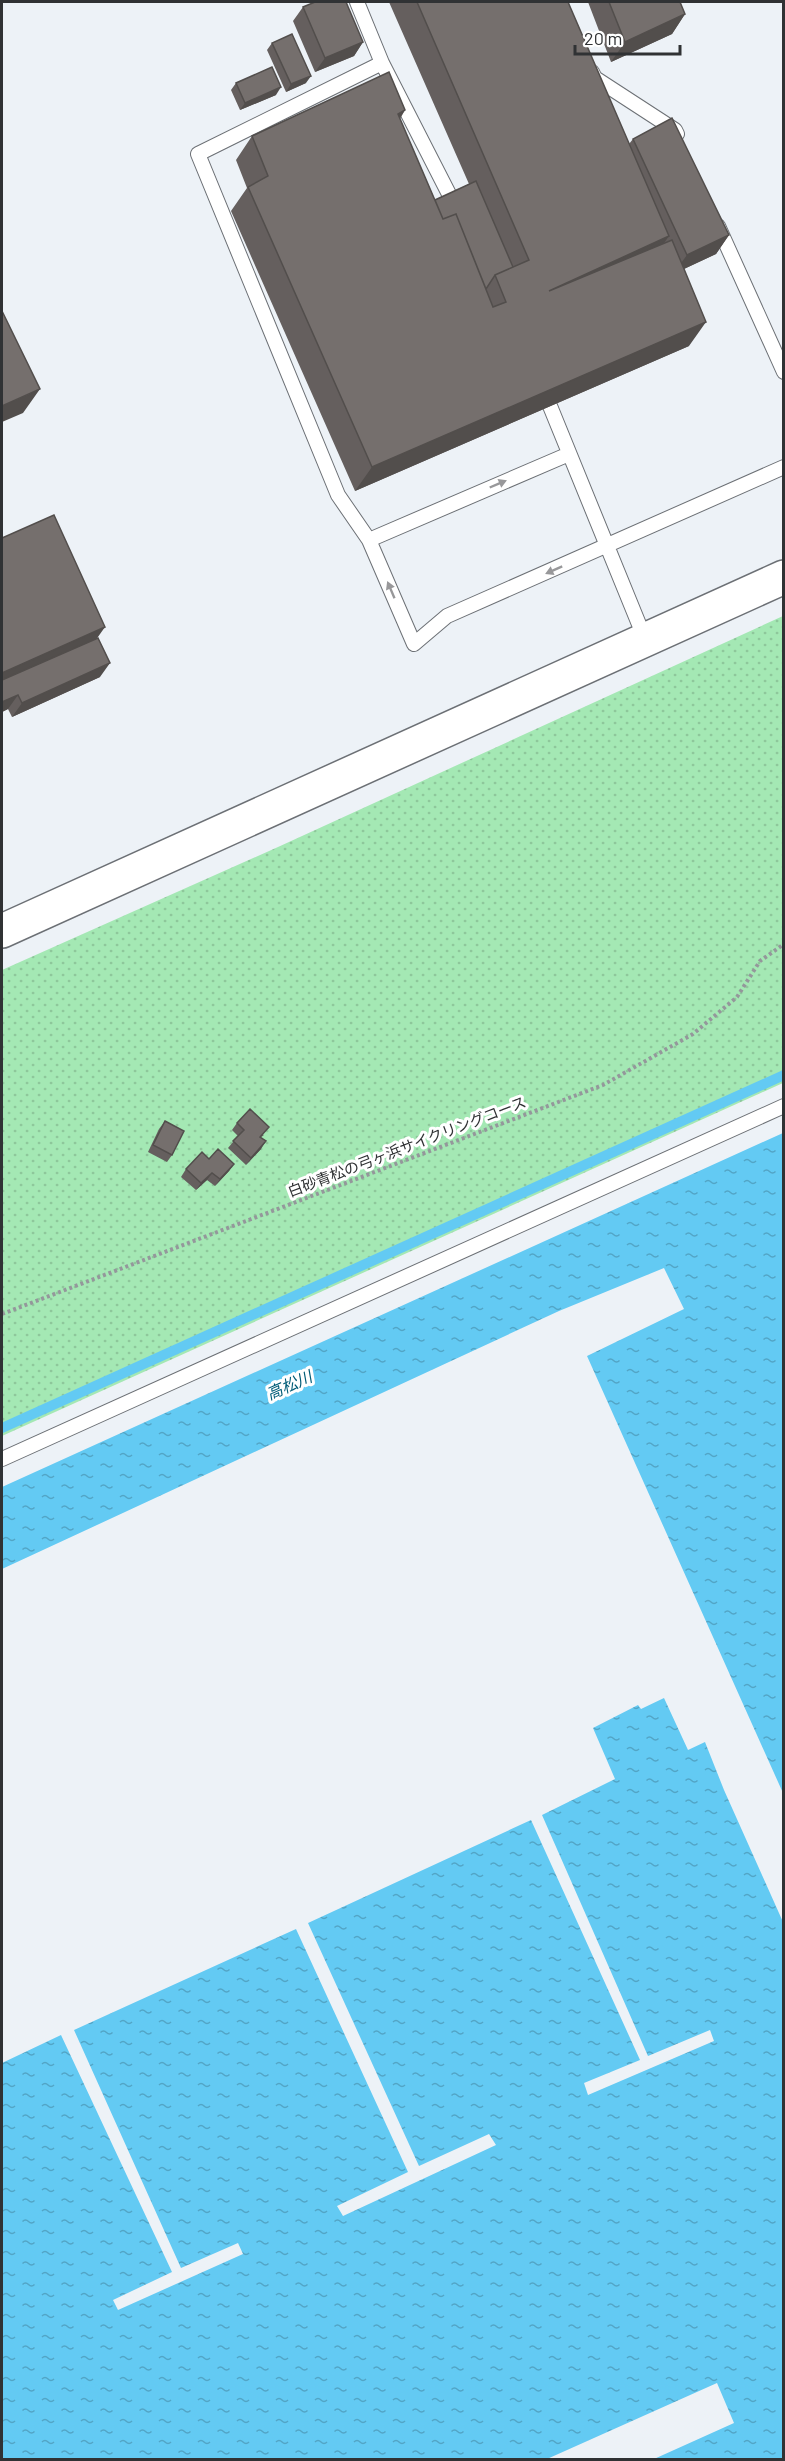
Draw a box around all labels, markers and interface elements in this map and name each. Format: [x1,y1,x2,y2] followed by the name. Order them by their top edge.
[575,18,680,56] scale bar
[584,27,622,49] text: 20 m
[489,479,507,489] one-way arrow
[544,565,562,575] one-way arrow
[386,581,396,599] one-way arrow
[285,1092,528,1200] street label: 白砂青松の弓ヶ浜サイクリングコース
[263,1365,316,1403] water label: 高松川

